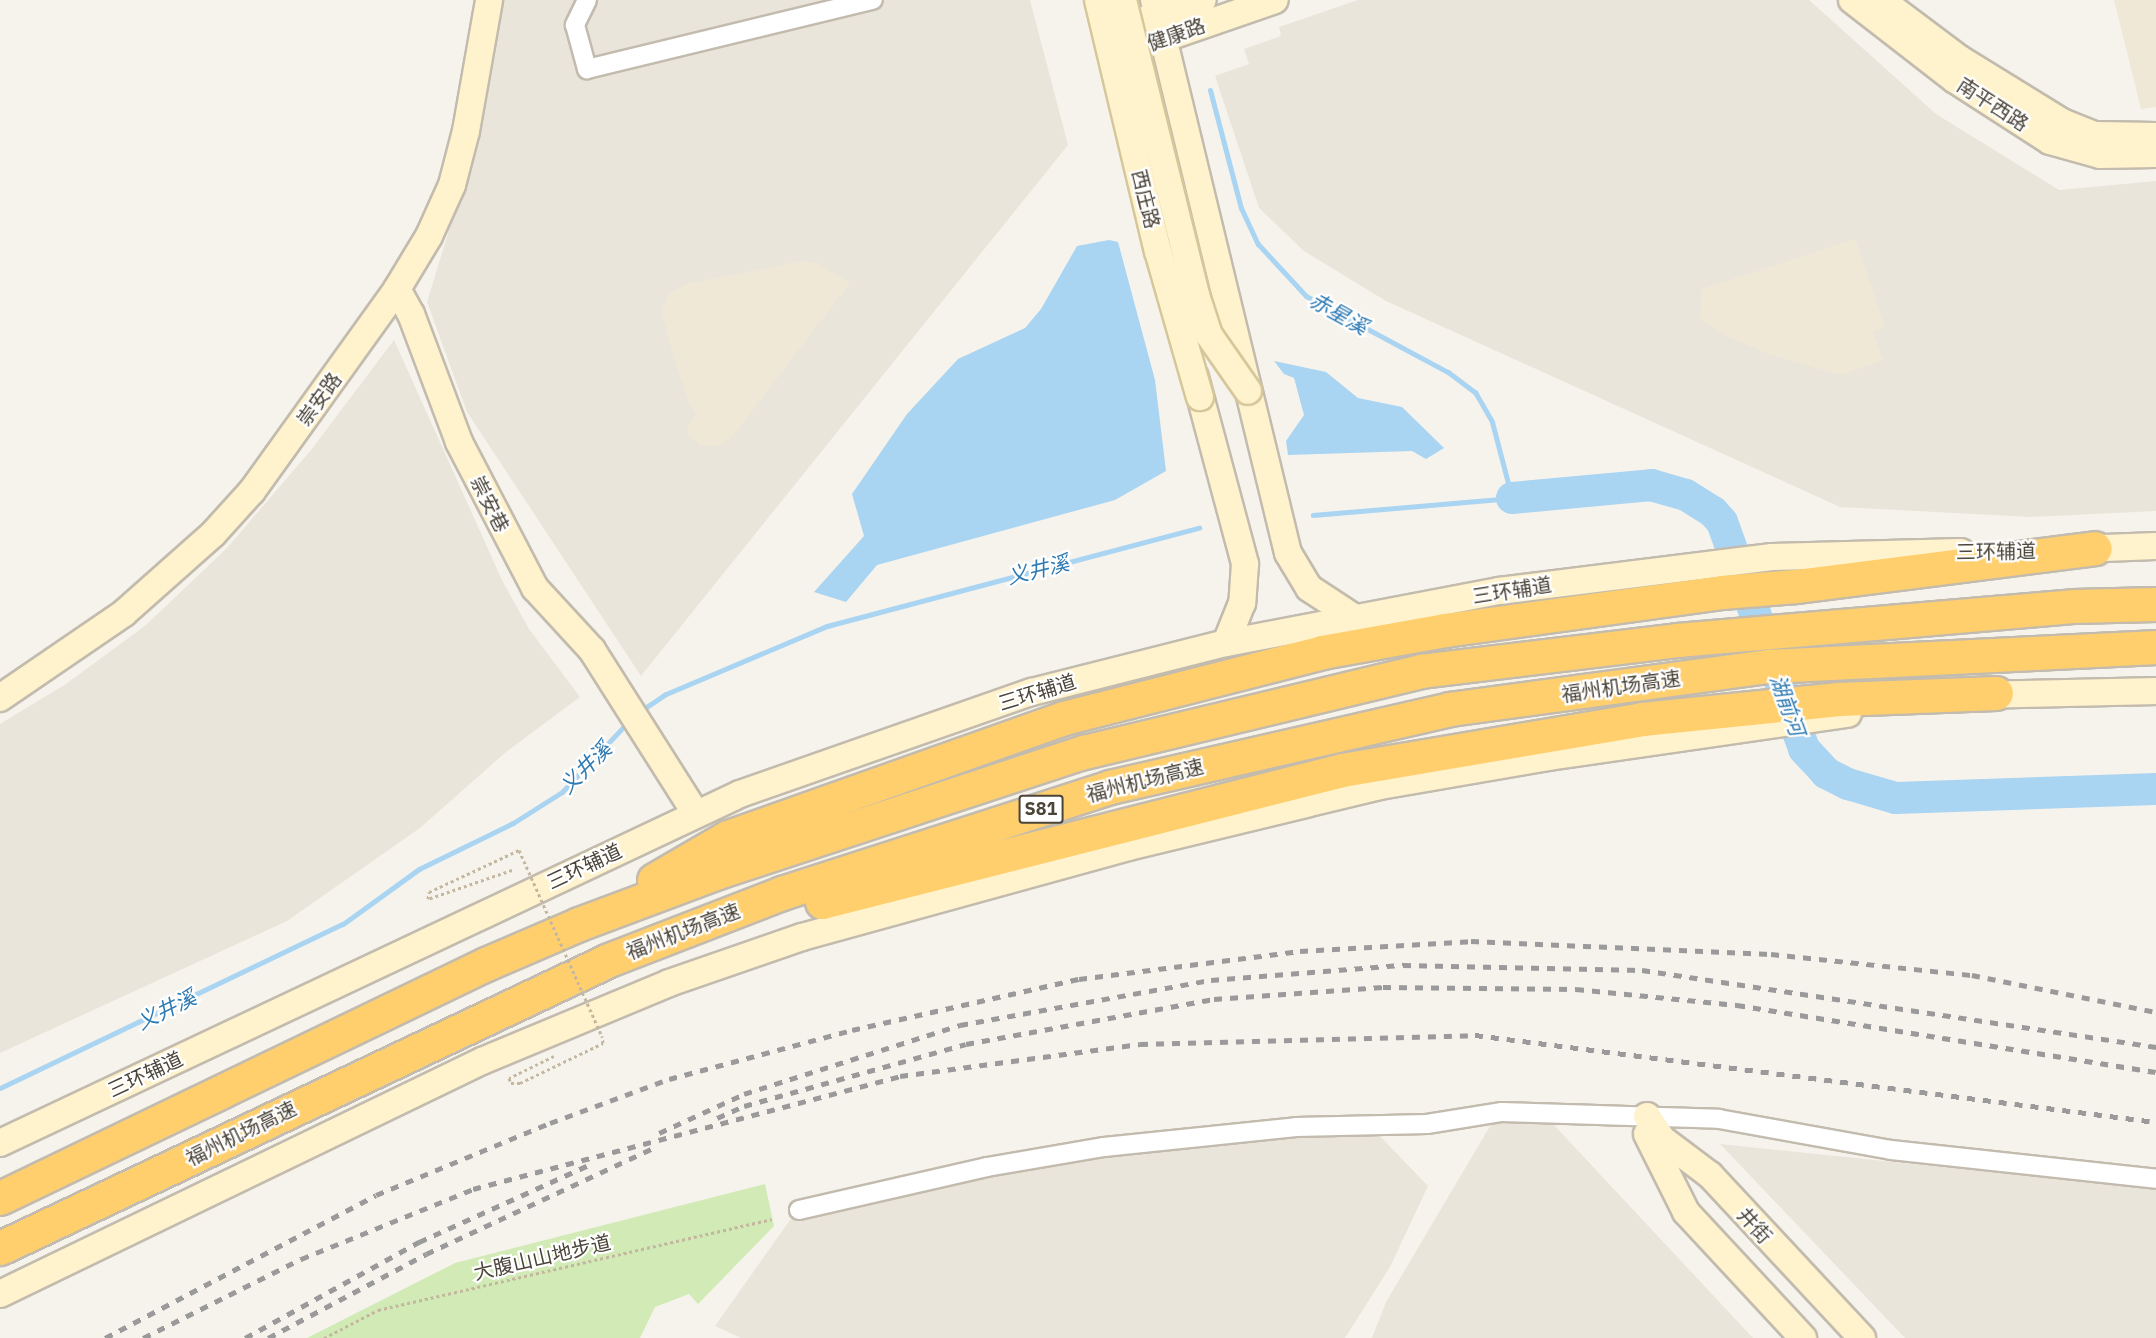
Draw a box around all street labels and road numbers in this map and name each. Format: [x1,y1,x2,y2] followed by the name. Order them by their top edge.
[1144,13,1208,55] street label: 健康路
[1953,72,2033,136] street label: 南平西路
[1127,167,1165,231] street label: 西庄路
[292,368,346,430] street label: 崇安路
[466,472,514,536] street label: 崇安巷
[1956,538,2036,564] street label: 三环辅道
[1471,572,1553,608] street label: 三环辅道
[1560,666,1682,706] street label: 福州机场高速
[995,669,1079,715] street label: 三环辅道
[1084,754,1206,806] street label: 福州机场高速
[1018,794,1064,824] road number: S81
[543,838,625,894] street label: 三环辅道
[623,898,743,964] street label: 福州机场高速
[104,1046,186,1102] street label: 三环辅道
[182,1096,300,1170] street label: 福州机场高速
[1733,1202,1777,1248] street label: 井街
[471,1230,613,1284] street label: 大腹山山地步道

